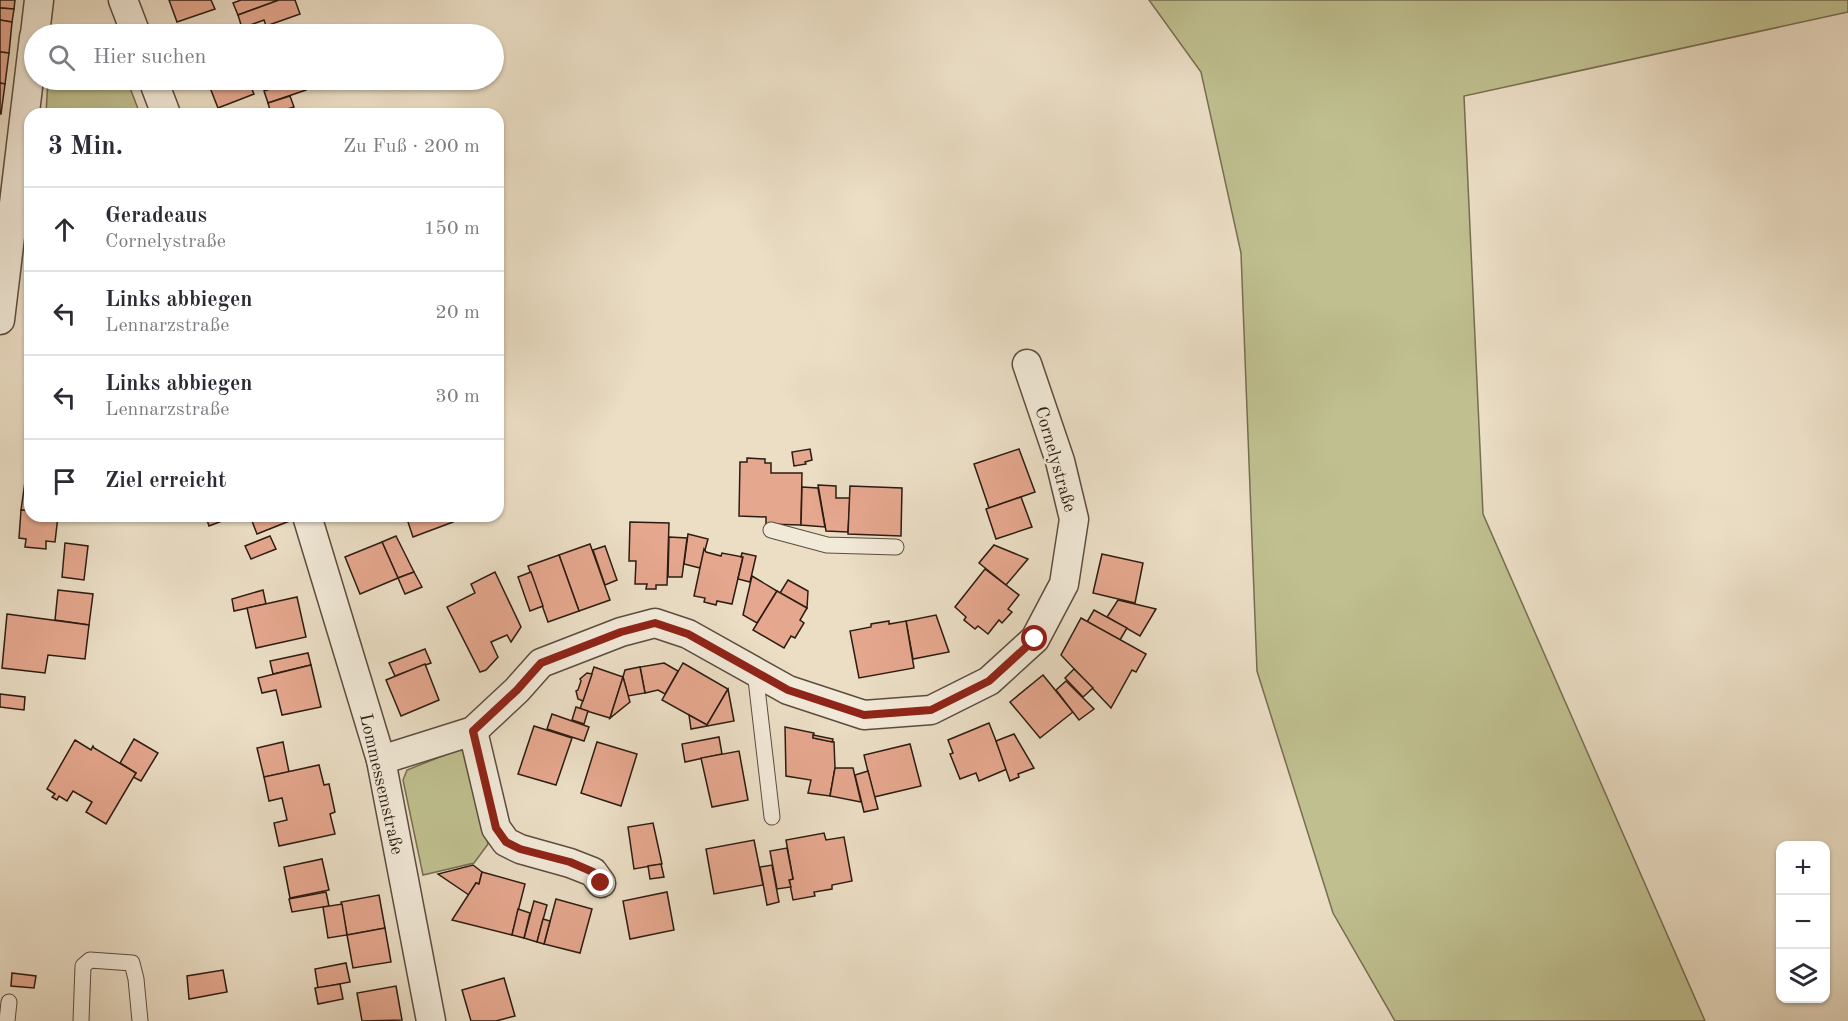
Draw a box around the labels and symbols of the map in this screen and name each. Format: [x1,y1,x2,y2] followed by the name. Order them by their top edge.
[1031,404,1079,514] street label: Cornelystraße
[1021,625,1047,651] route start
[356,712,406,856] street label: Lommessemstraße
[587,869,613,895] route end

